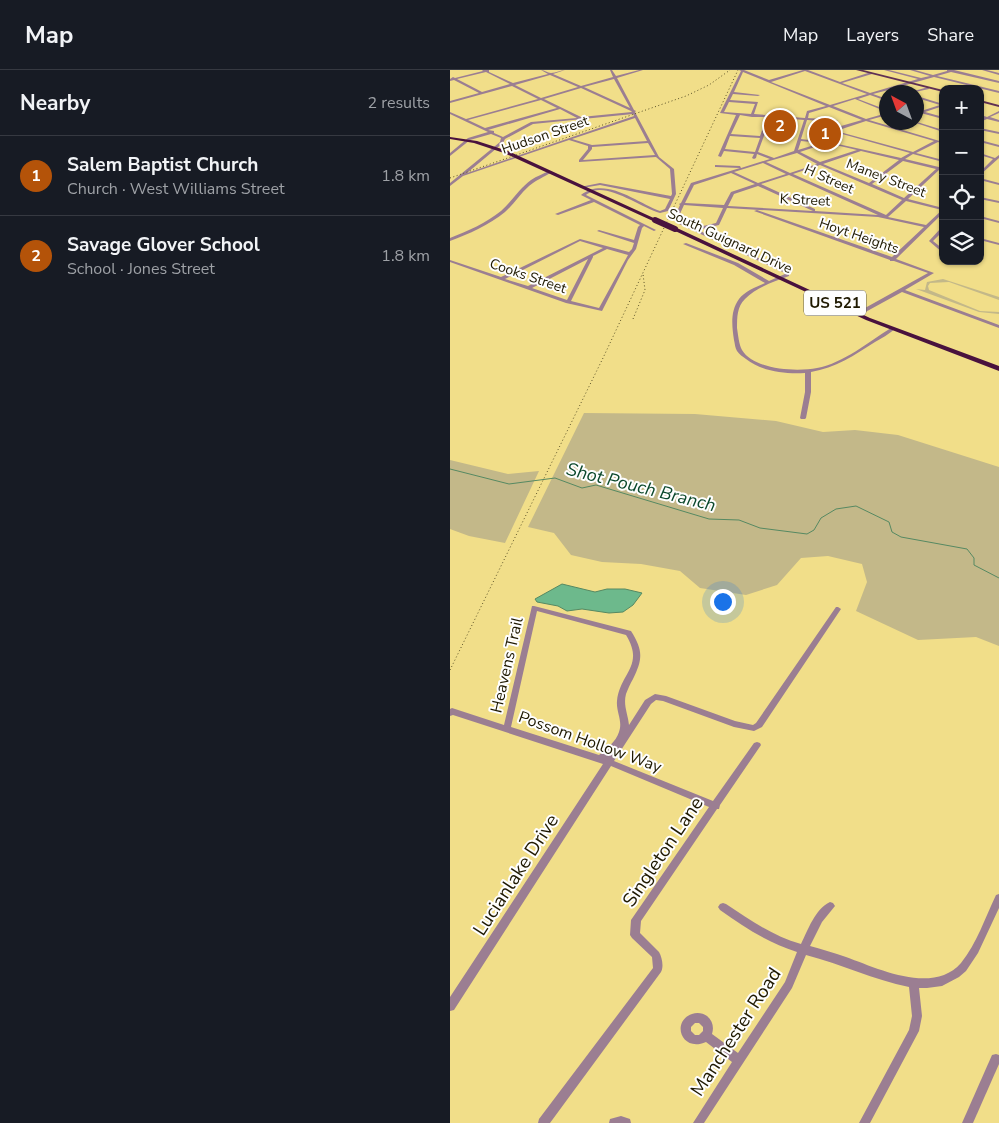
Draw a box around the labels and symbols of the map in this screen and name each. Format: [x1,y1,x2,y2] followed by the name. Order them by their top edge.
[879,85,924,130] north arrow
[764,107,796,145] pin: 2
[499,111,591,159] street label: Hudson Street
[809,115,841,153] pin: 1
[844,154,929,202] street label: Maney Street
[801,160,857,198] street label: H Street
[779,189,831,211] street label: K Street
[665,204,795,278] street label: South Guignard Drive
[817,213,902,259] street label: Hoyt Heights
[487,254,569,298] street label: Cooks Street
[804,290,866,316] road number: US 521
[564,457,718,517] water label: Shot Pouch Branch
[710,589,736,615] your location
[485,615,529,715] street label: Heavens Trail
[515,706,665,778] street label: Possom Hollow Way
[617,792,709,912] street label: Singleton Lane
[467,809,565,941] street label: Lucianlake Drive
[685,963,787,1101] street label: Manchester Road

